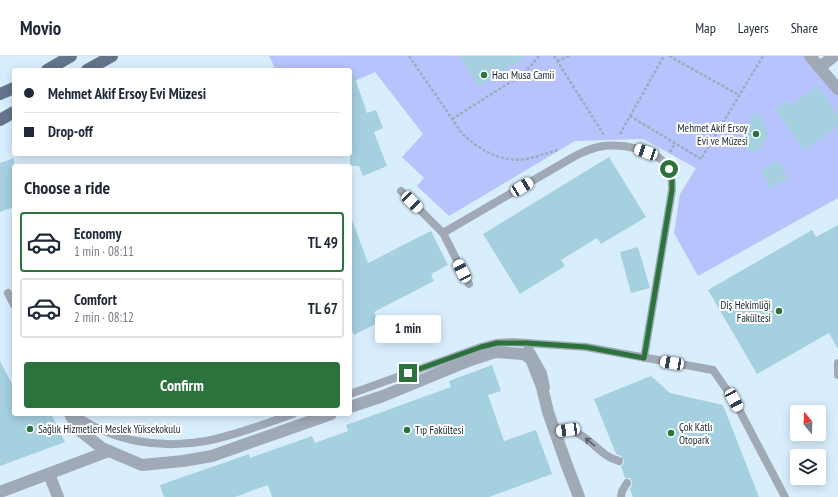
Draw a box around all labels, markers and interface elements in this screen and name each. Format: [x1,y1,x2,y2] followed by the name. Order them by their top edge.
[20,16,61,40] text: Movio
[695,19,716,37] text: Map
[738,19,769,37] text: Layers
[791,19,818,37] text: Share
[492,68,554,82] place label: Hacı Musa Camii
[479,70,489,80] marker: Hacı Musa Camii
[48,84,206,103] text: Mehmet Akif Ersoy Evi Müzesi
[678,121,749,148] place label: Mehmet Akif Ersoy Evi ve Müzesi
[48,122,93,141] text: Drop-off
[751,129,761,139] marker: Mehmet Akif Ersoy Evi ve Müzesi
[633,142,659,162] car
[660,160,678,178] route start
[24,176,110,199] text: Choose a ride
[509,176,535,198] car
[399,189,425,215] car
[26,224,62,260] icon: car
[74,224,122,243] text: Economy
[308,233,338,252] text: TL 49
[74,243,134,260] text: 1 min · 08:11
[451,258,473,284] car
[26,290,62,326] icon: car
[74,290,117,309] text: Comfort
[720,298,771,325] place label: Diş Hekimliği Fakültesi
[308,299,338,318] text: TL 67
[774,306,784,316] marker: Diş Hekimliği Fakültesi
[74,309,134,326] text: 2 min · 08:12
[375,315,441,343] callout: 1 min
[395,320,421,337] text: 1 min
[659,355,685,371] car
[24,362,340,408] button: Confirm
[399,364,417,382] route end
[723,387,745,413] car
[790,405,826,441] north arrow
[790,405,826,485] map controls
[679,420,712,447] place label: Çok Katlı Otopark
[38,422,181,436] place label: Sağlık Hizmetleri Meslek Yüksekokulu
[555,422,581,438] car
[415,423,464,437] place label: Tıp Fakültesi
[25,424,35,434] marker: Sağlık Hizmetleri Meslek Yüksekokulu
[402,425,412,435] marker: Tıp Fakültesi
[666,428,676,438] marker: Çok Katlı Otopark
[585,438,596,447] one-way arrow
[790,449,826,485] button: layers

